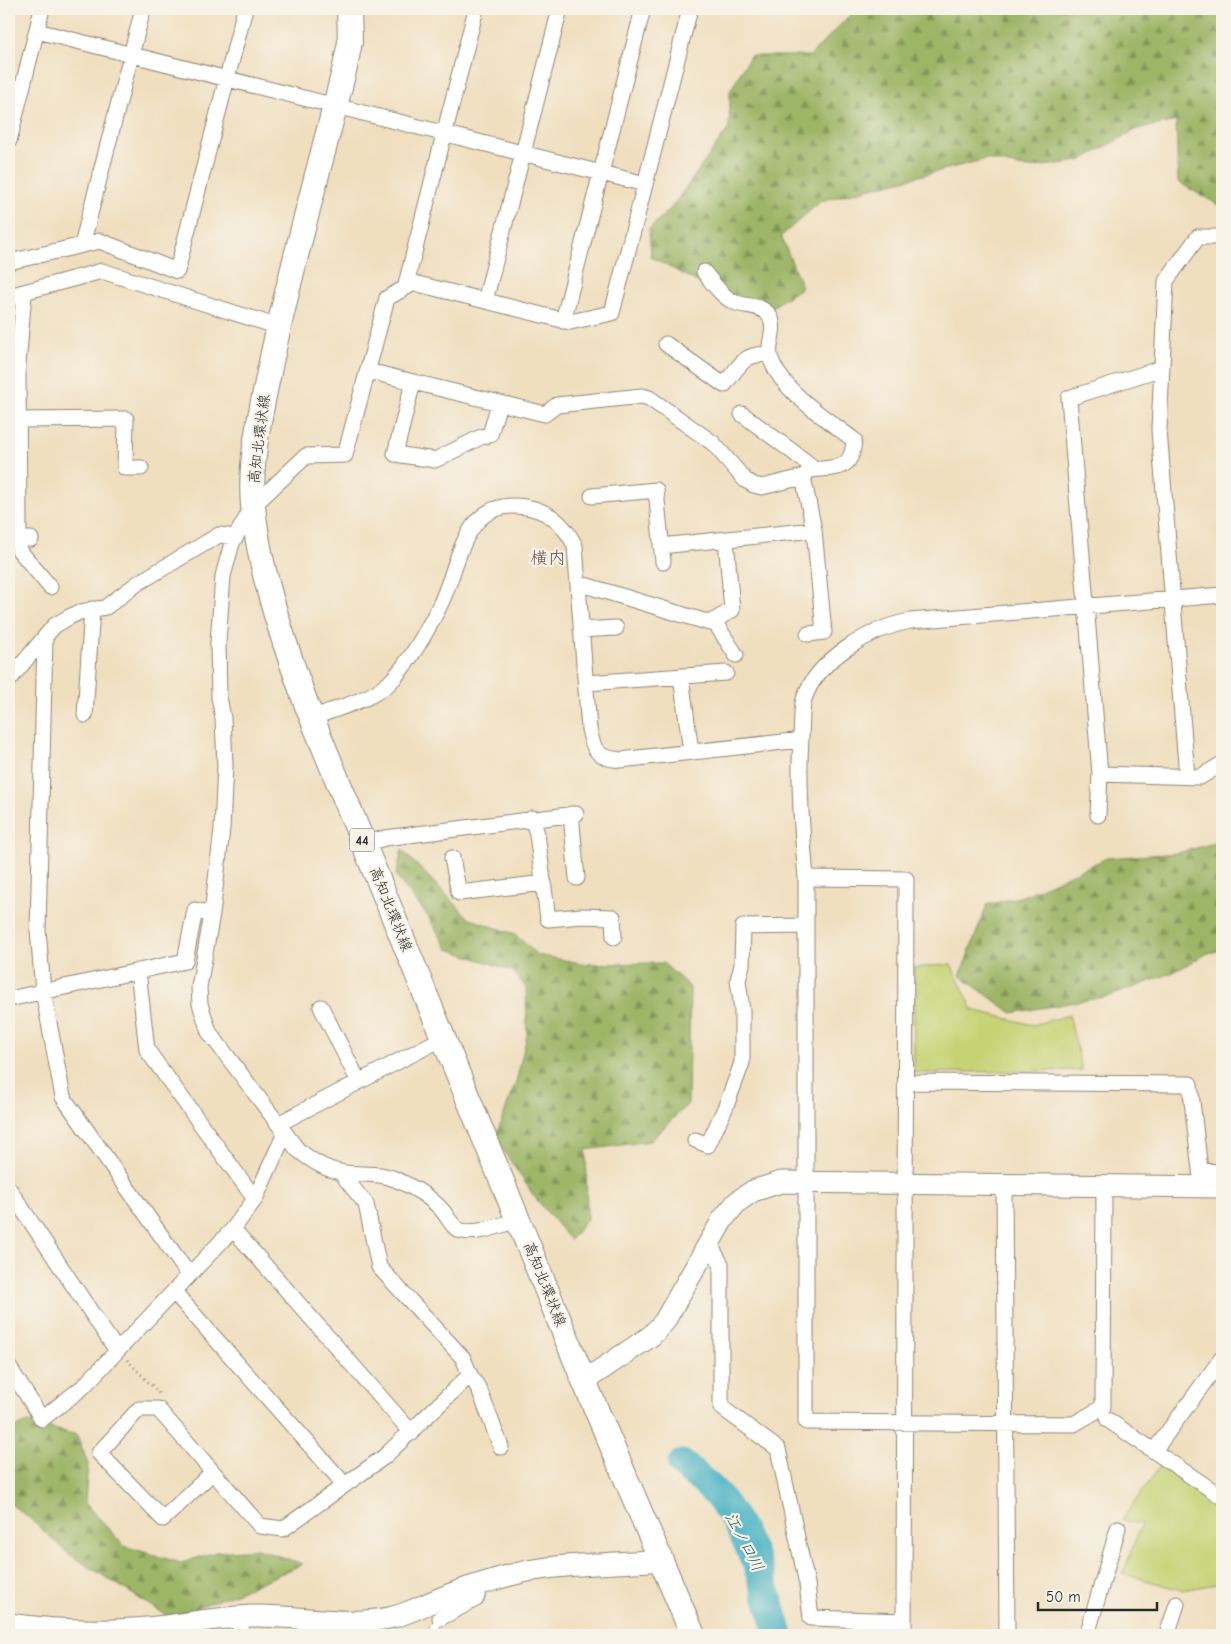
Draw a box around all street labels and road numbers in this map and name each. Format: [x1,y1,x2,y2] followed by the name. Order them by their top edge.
[245,393,273,485] street label: 高知北環状線
[350,828,374,852] road number: 44
[366,864,416,954] street label: 高知北環状線
[520,1239,570,1329] street label: 高知北環状線

